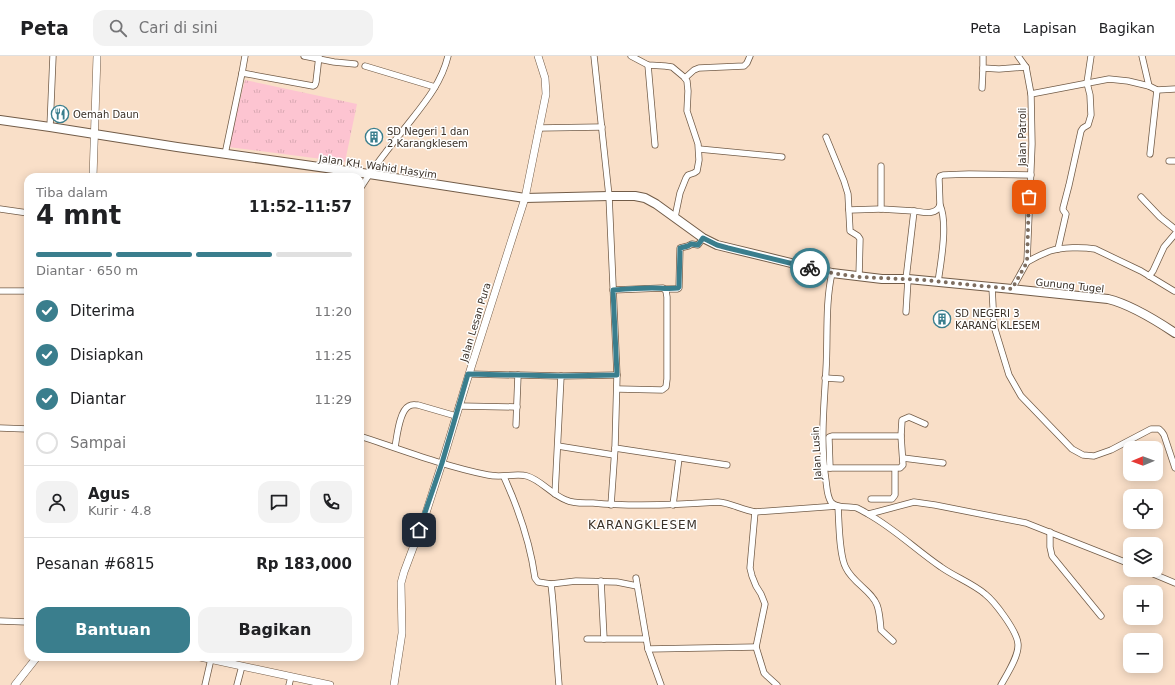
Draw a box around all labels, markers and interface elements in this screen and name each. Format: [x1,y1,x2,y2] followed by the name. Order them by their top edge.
[93,10,373,46] search box
[20,17,69,39] text: Peta
[107,17,129,39] icon: search
[139,19,218,37] text: Cari di sini
[970,20,1001,36] text: Peta
[1023,20,1077,36] text: Lapisan
[1099,20,1155,36] text: Bagikan
[50,104,70,124] restaurant icon: Oemah Daun
[1017,108,1028,167] street label: Jalan Patroli
[73,109,139,120] place label: Oemah Daun
[387,126,469,149] place label: SD Negeri 1 dan 2 Karangklesem
[364,127,384,147] building icon: SD Negeri 1 dan 2 Karangklesem
[317,153,438,180] street label: Jalan KH. Wahid Hasyim
[1012,180,1046,214] pin
[36,185,108,200] text: Tiba dalam
[1018,186,1040,208] icon: bag
[249,198,352,216] text: 11:52–11:57
[36,200,121,230] text: 4 mnt
[790,248,830,288] courier
[799,257,821,279] icon: bike
[36,263,138,278] text: Diantar · 650 m
[1035,276,1105,295] street label: Gunung Tugel
[458,281,493,364] street label: Jalan Lesan Pura
[36,300,58,322] icon: check
[70,302,135,320] text: Diterima
[315,304,352,319] text: 11:20
[955,308,1040,331] place label: SD NEGERI 3 KARANG KLESEM
[932,309,952,329] building icon: SD NEGERI 3 KARANG KLESEM
[36,344,58,366] icon: check
[70,346,144,364] text: Disiapkan
[315,348,352,363] text: 11:25
[36,388,58,410] icon: check
[70,390,126,408] text: Diantar
[315,392,352,407] text: 11:29
[810,426,823,481] street label: Jalan Lusin
[70,434,126,452] text: Sampai
[1123,441,1163,481] north arrow
[1123,441,1163,673] map controls
[36,481,78,523] button: person
[258,481,300,523] button: chat
[310,481,352,523] button: phone
[88,485,130,503] text: Agus
[1123,489,1163,529] button: locate
[88,503,152,518] text: Kurir · 4.8
[402,513,436,547] pin
[588,518,698,532] district label: KARANGKLESEM
[408,519,430,541] icon: home
[1123,537,1163,577] button: layers
[36,555,154,573] text: Pesanan #6815
[256,555,352,573] text: Rp 183,000
[1123,585,1163,625] button: +
[36,607,190,653] button: Bantuan
[198,607,352,653] button: Bagikan
[1123,633,1163,673] button: −

